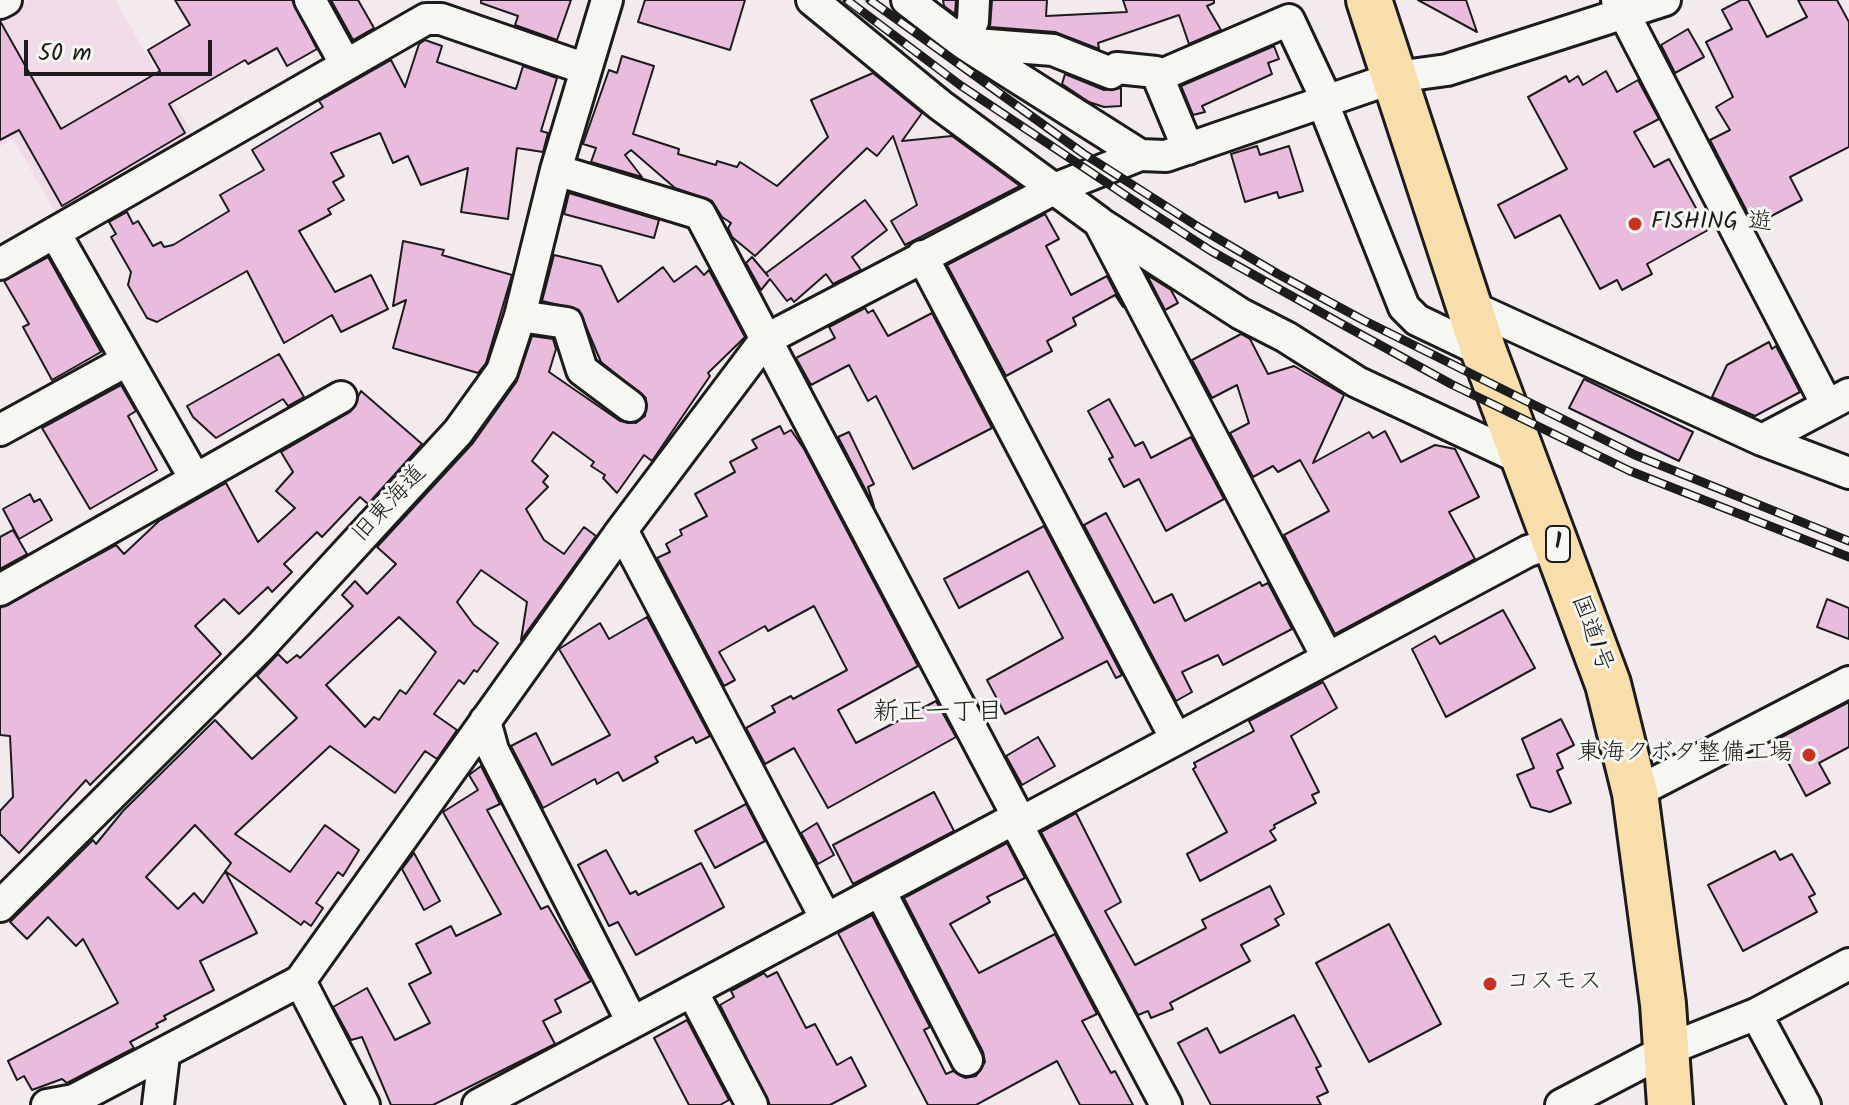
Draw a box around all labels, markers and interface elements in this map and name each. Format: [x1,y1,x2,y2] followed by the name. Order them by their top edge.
[28,24,216,74] scale bar
[38,34,92,73] text: 50 m
[1651,210,1772,238] place label: FISHING 遊
[1626,215,1644,233] marker: FISHING 遊
[348,460,434,550] street label: 旧東海道
[1546,526,1570,562] road number: 1
[1563,592,1617,676] street label: 国道1号
[873,699,1003,731] district label: 新正一丁目
[1577,741,1793,769] place label: 東海クボタ整備工場
[1800,746,1818,764] marker: 東海クボタ整備工場
[1506,970,1602,998] place label: コスモス
[1481,975,1499,993] marker: コスモス

